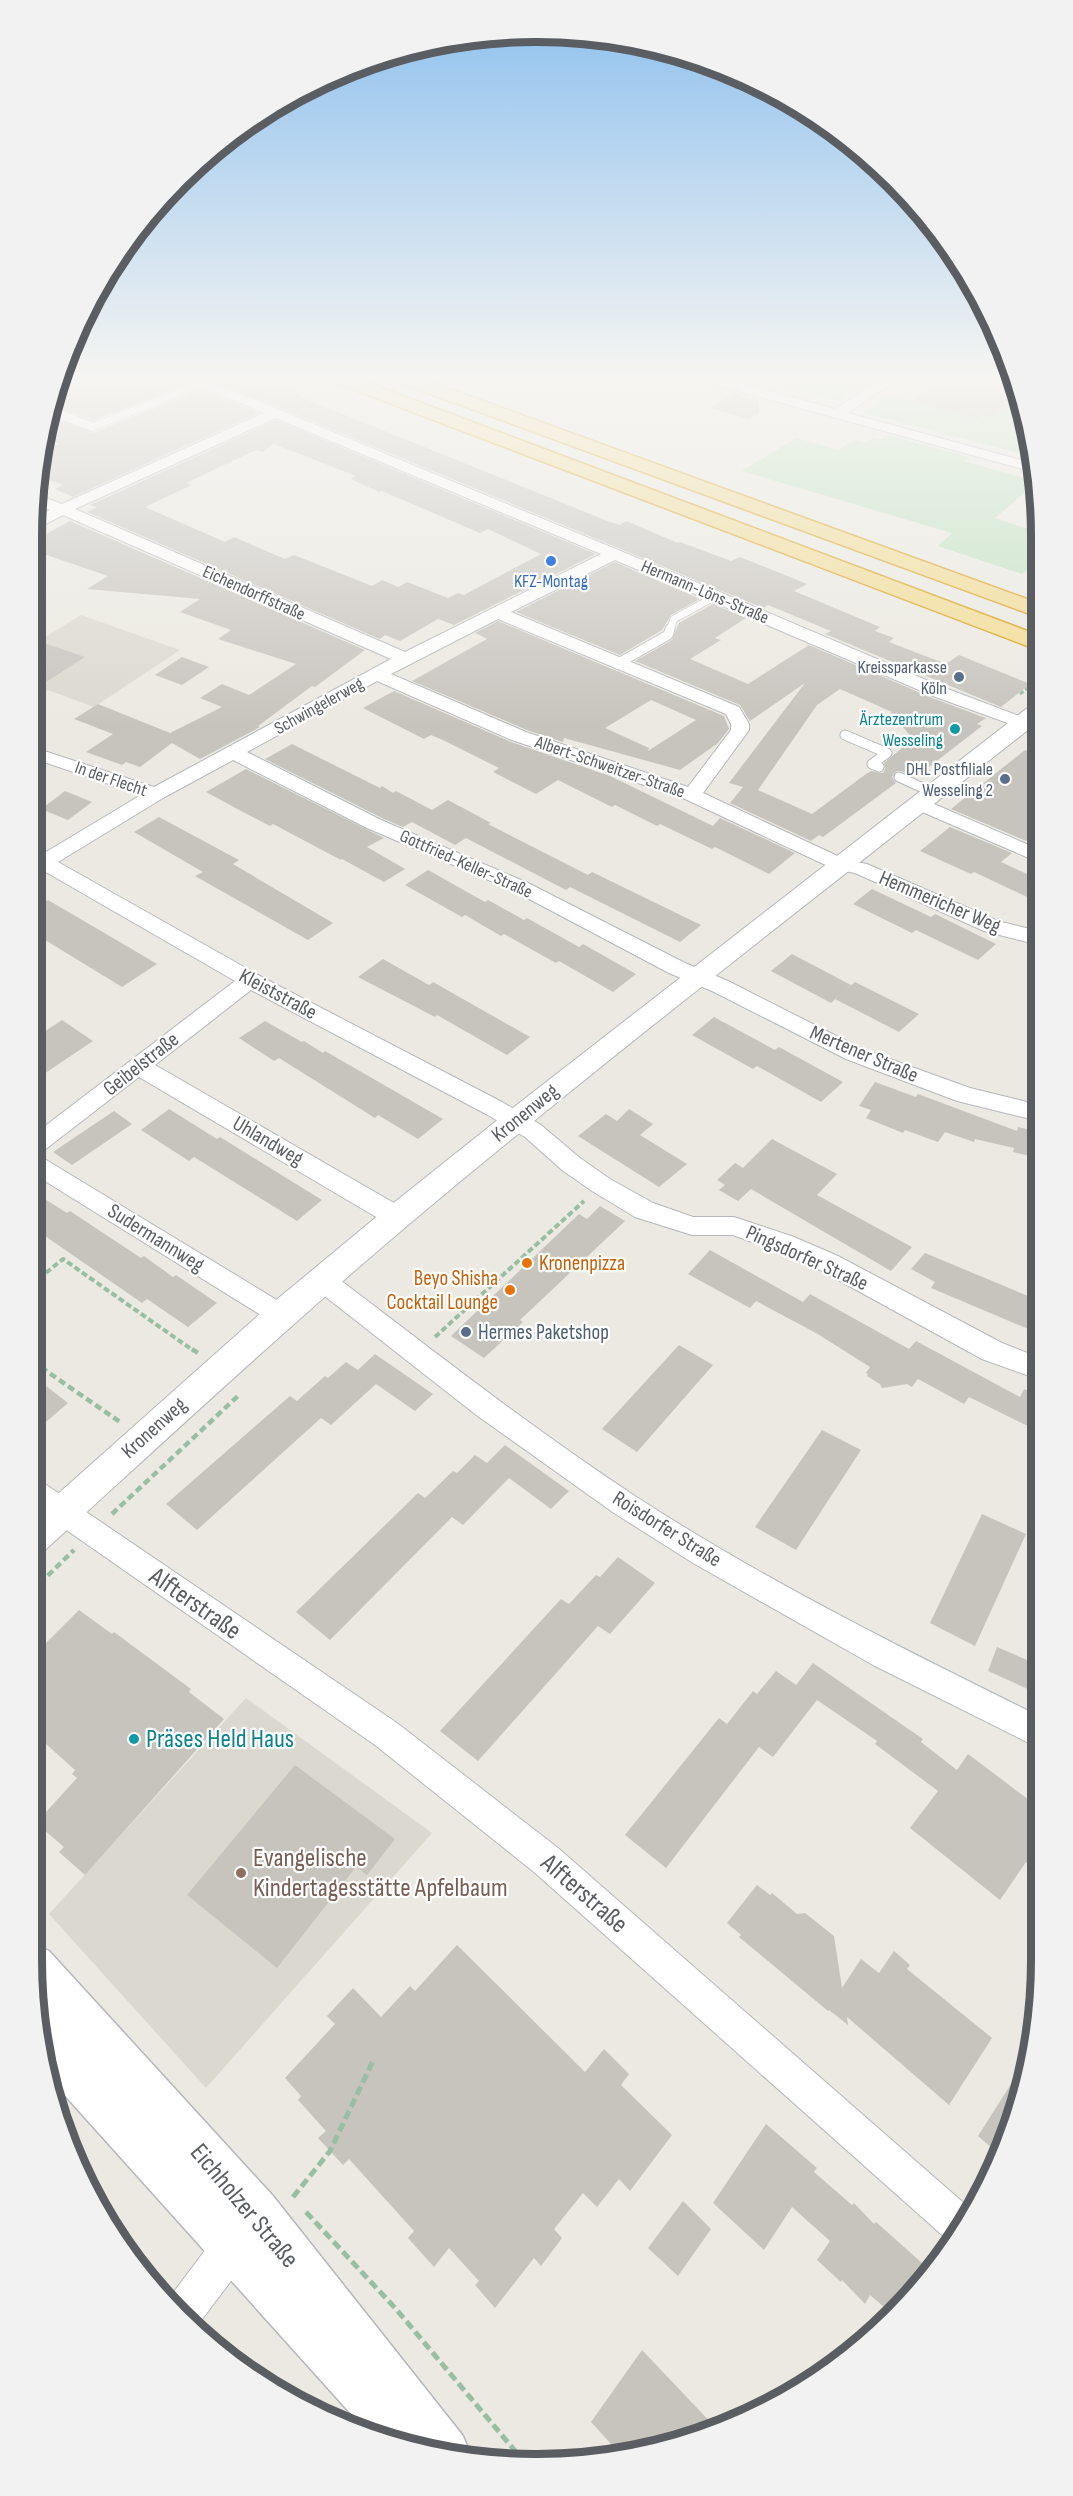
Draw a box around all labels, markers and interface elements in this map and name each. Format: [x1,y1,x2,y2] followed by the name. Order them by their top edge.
[544,554,558,568] marker: KFZ-Montag
[638,556,772,628] street label: Hermann-Löns-Straße
[200,561,308,625] street label: Eichendorffstraße
[514,571,588,592] place label: KFZ-Montag
[857,657,947,699] place label: Kreissparkasse Köln
[952,670,966,684] marker: Kreissparkasse Köln
[271,673,367,739] street label: Schwingelerweg
[859,709,943,751] place label: Ärztezentrum Wesseling
[948,722,962,736] marker: Ärztezentrum Wesseling
[531,731,688,802] street label: Albert-Schweitzer-Straße
[72,757,150,801] street label: In der Flecht
[906,759,993,801] place label: DHL Postfiliale Wesseling 2
[998,772,1012,786] marker: DHL Postfiliale Wesseling 2
[396,825,536,903] street label: Gottfried-Keller-Straße
[875,865,1005,939] street label: Hemmericher Weg
[235,963,321,1025] street label: Kleiststraße
[806,1020,922,1088] street label: Mertener Straße
[98,1027,184,1101] street label: Geibelstraße
[487,1079,563,1147] street label: Kronenweg
[228,1111,308,1171] street label: Uhlandweg
[103,1199,209,1277] street label: Sudermannweg
[742,1220,872,1296] street label: Pingsdorfer Straße
[539,1251,625,1276] place label: Kronenpizza
[520,1256,534,1270] marker: Kronenpizza
[387,1266,498,1315] place label: Beyo Shisha Cocktail Lounge
[503,1283,517,1297] marker: Beyo Shisha Cocktail Lounge
[478,1320,609,1345] place label: Hermes Paketshop
[459,1325,473,1339] marker: Hermes Paketshop
[116,1392,192,1464] street label: Kronenweg
[608,1486,726,1572] street label: Roisdorfer Straße
[142,1561,247,1647] street label: Alfterstraße
[146,1724,294,1755] place label: Präses Held Haus
[127,1732,141,1746] marker: Präses Held Haus
[253,1843,508,1904] place label: Evangelische Kindertagesstätte Apfelbaum
[534,1847,634,1940] street label: Alfterstraße
[234,1866,248,1880] marker: Evangelische Kindertagesstätte Apfelbaum
[183,2138,305,2274] street label: Eichholzer Straße

